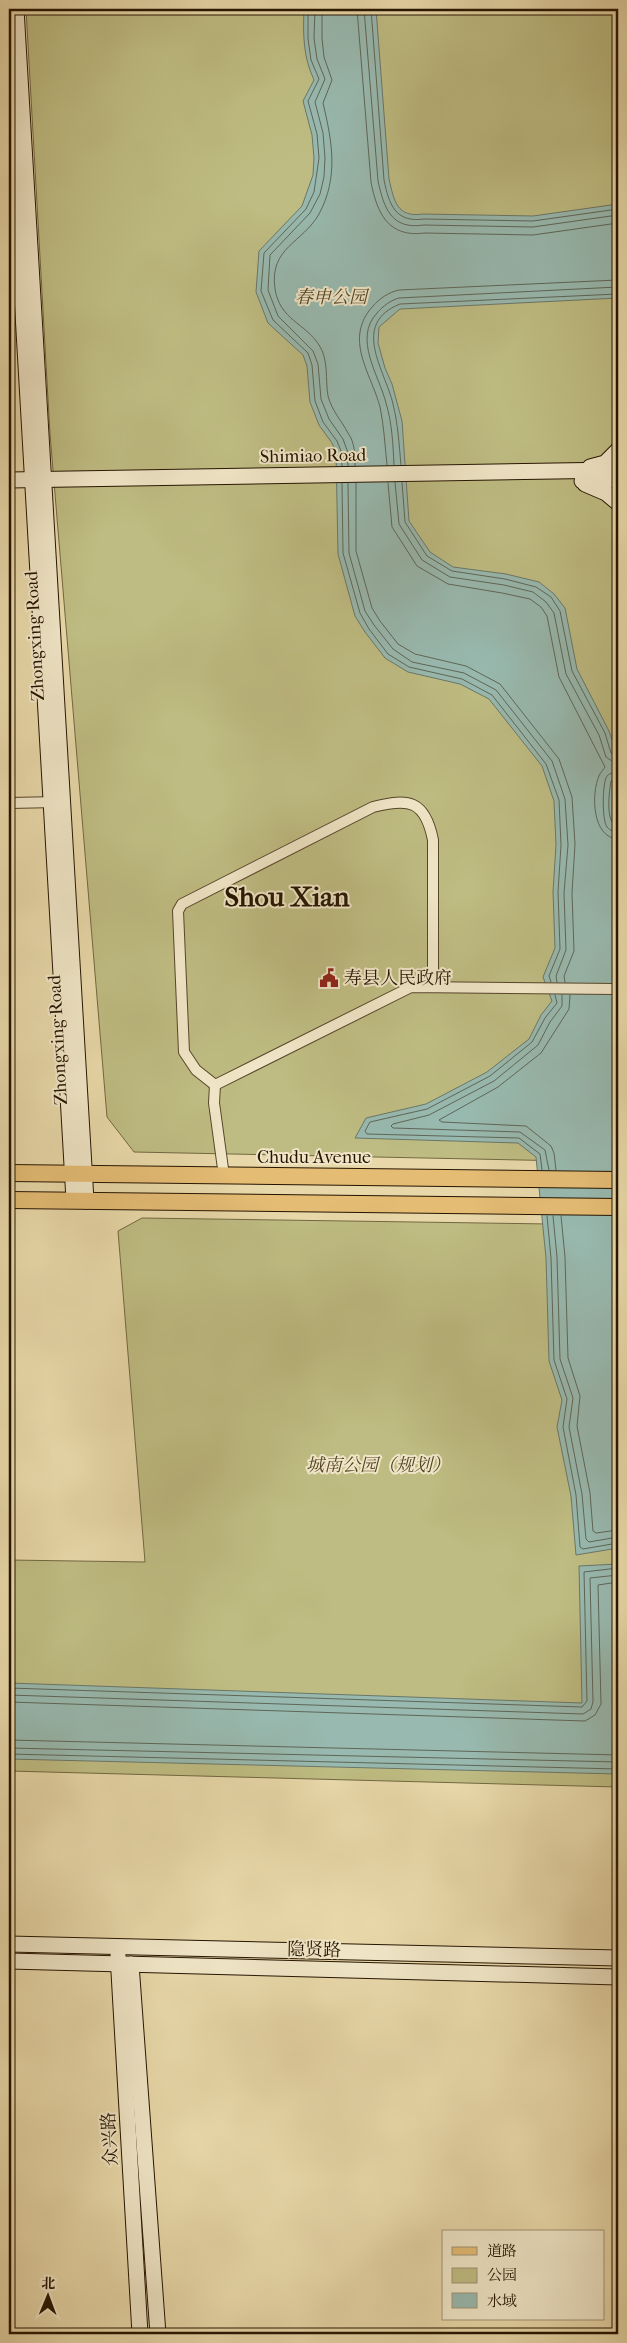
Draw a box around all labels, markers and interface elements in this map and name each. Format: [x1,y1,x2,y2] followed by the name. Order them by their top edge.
[295,287,370,308] park label: 春申公园
[260,445,367,467] street label: Shimiao Road
[21,570,49,701] street label: Zhongxing Road
[224,880,350,913] district label: Shou Xian
[318,967,340,989] public building icon: 寿县人民政府
[344,968,452,989] place label: 寿县人民政府
[44,974,72,1105] street label: Zhongxing Road
[257,1147,371,1168] street label: Chudu Avenue
[306,1455,450,1476] park label: 城南公园（规划）
[287,1939,341,1961] street label: 隐贤路
[98,2111,122,2167] street label: 众兴路
[442,2230,604,2320] legend
[487,2242,517,2260] text: 道路
[487,2266,517,2284] text: 公园
[22,2270,72,2320] north arrow
[41,2275,55,2292] text: 北
[487,2292,517,2310] text: 水域

